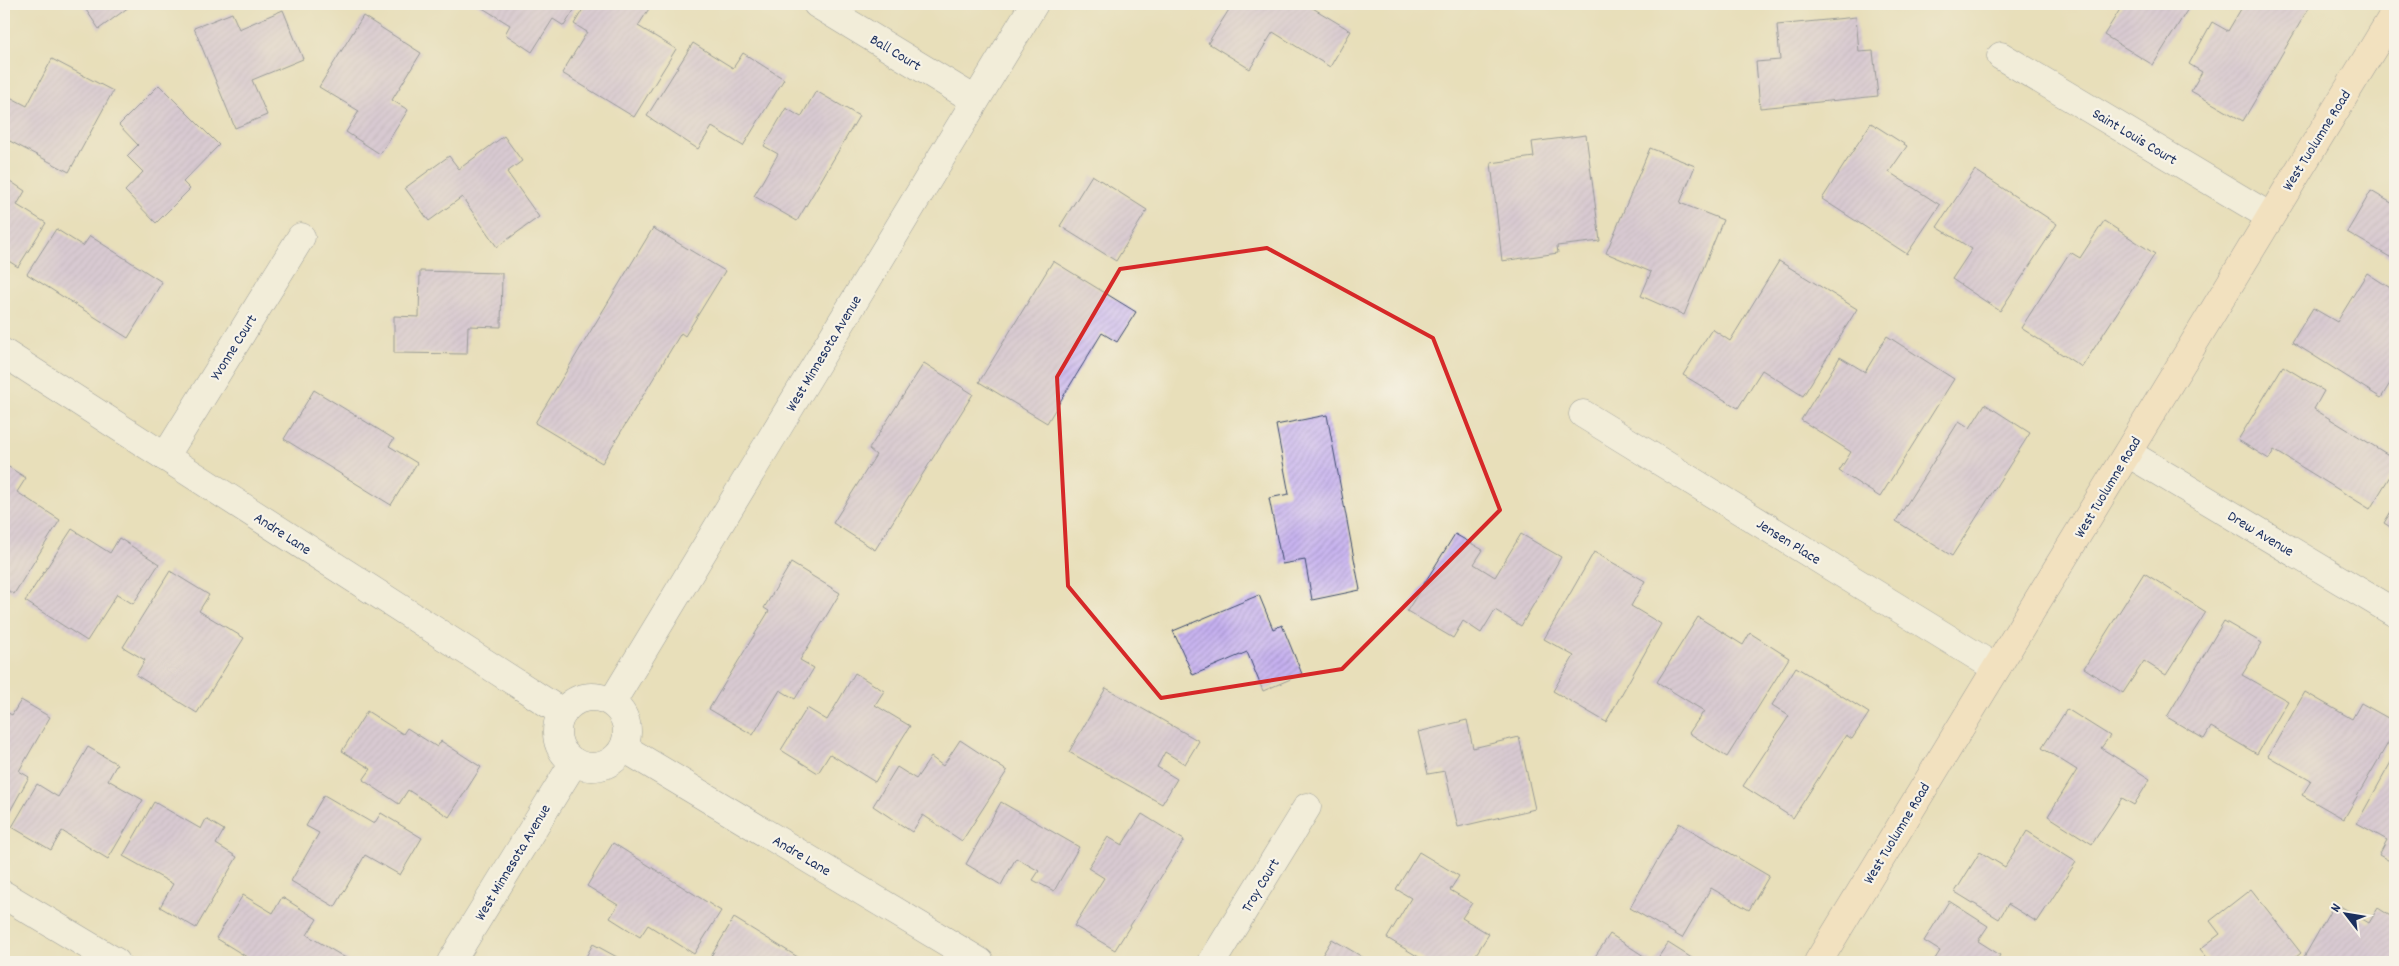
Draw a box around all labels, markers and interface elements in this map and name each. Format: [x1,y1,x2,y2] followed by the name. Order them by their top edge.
[865,30,925,78] street label: Ball Court
[2278,86,2357,196] street label: West Tuolumne Road
[2087,104,2181,172] street label: Saint Louis Court
[781,291,868,416] street label: West Minnesota Avenue
[206,310,264,385] street label: Yvonne Court
[2070,433,2148,543] street label: West Tuolumne Road
[2223,506,2298,563] street label: Drew Avenue
[249,508,315,562] street label: Andre Lane
[1751,514,1825,571] street label: Jensen Place
[1859,779,1937,889] street label: West Tuolumne Road
[470,800,557,925] street label: West Minnesota Avenue
[768,831,835,883] street label: Andre Lane
[1237,855,1287,917] street label: Troy Court
[2322,888,2372,938] north arrow
[2326,900,2347,916] text: N

